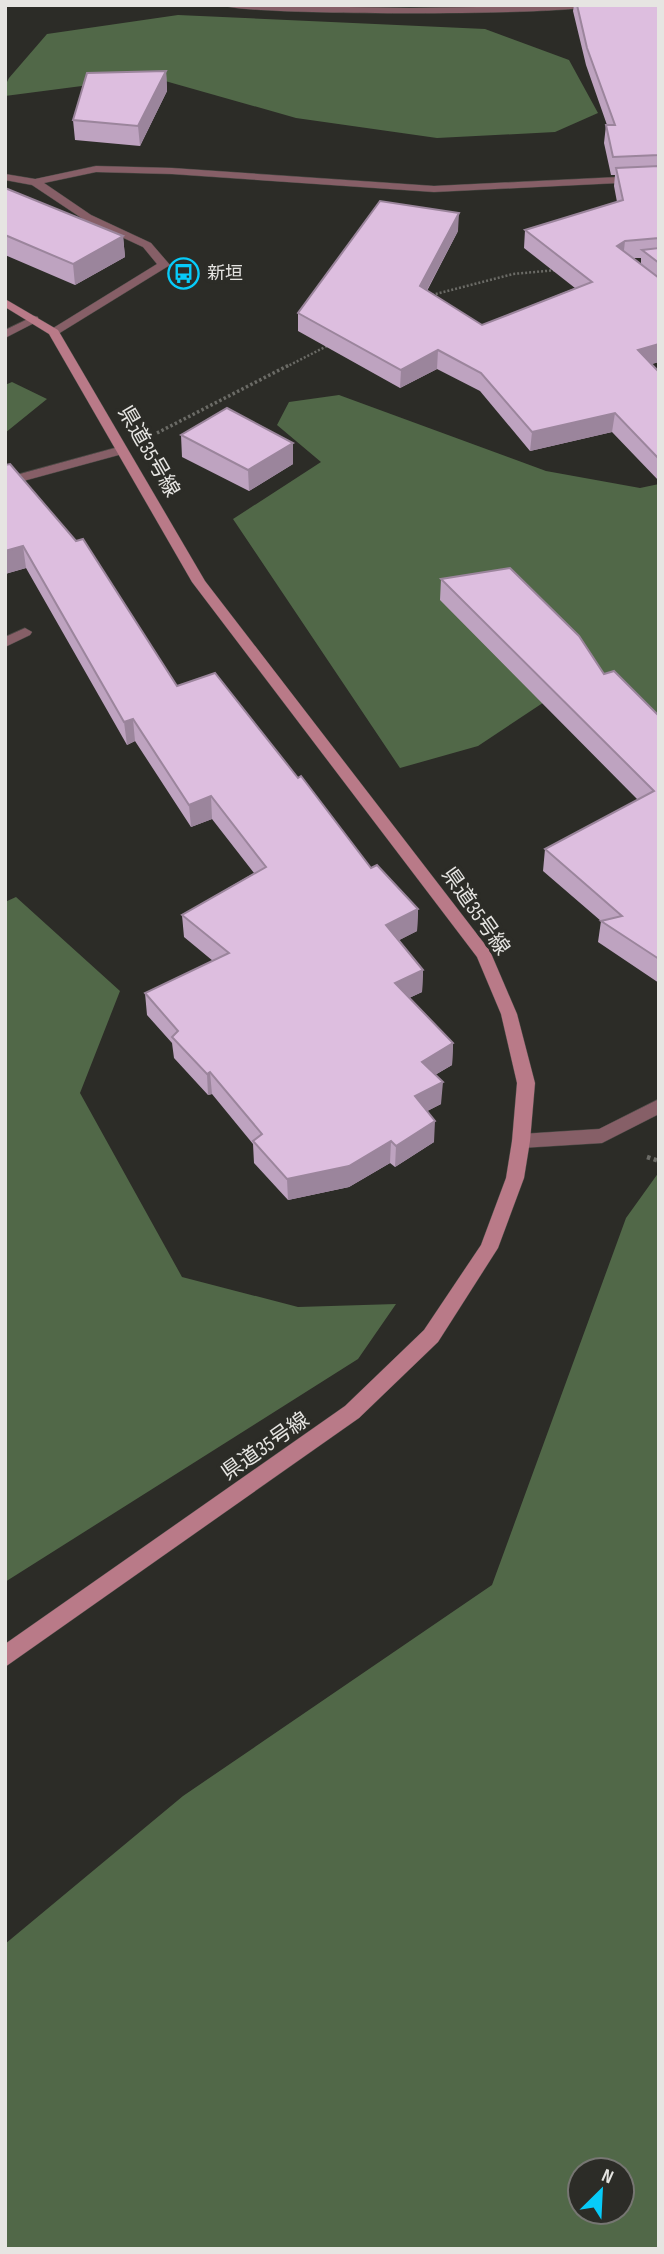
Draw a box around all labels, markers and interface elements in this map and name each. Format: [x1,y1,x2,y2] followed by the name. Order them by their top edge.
[167,256,201,290] bus stop icon: 新垣
[207,263,243,284] place label: 新垣
[112,401,185,501] street label: 県道35号線
[436,863,515,960] street label: 県道35号線
[217,1407,314,1486] street label: 県道35号線
[566,2156,636,2226] north arrow
[598,2164,617,2189] text: N

